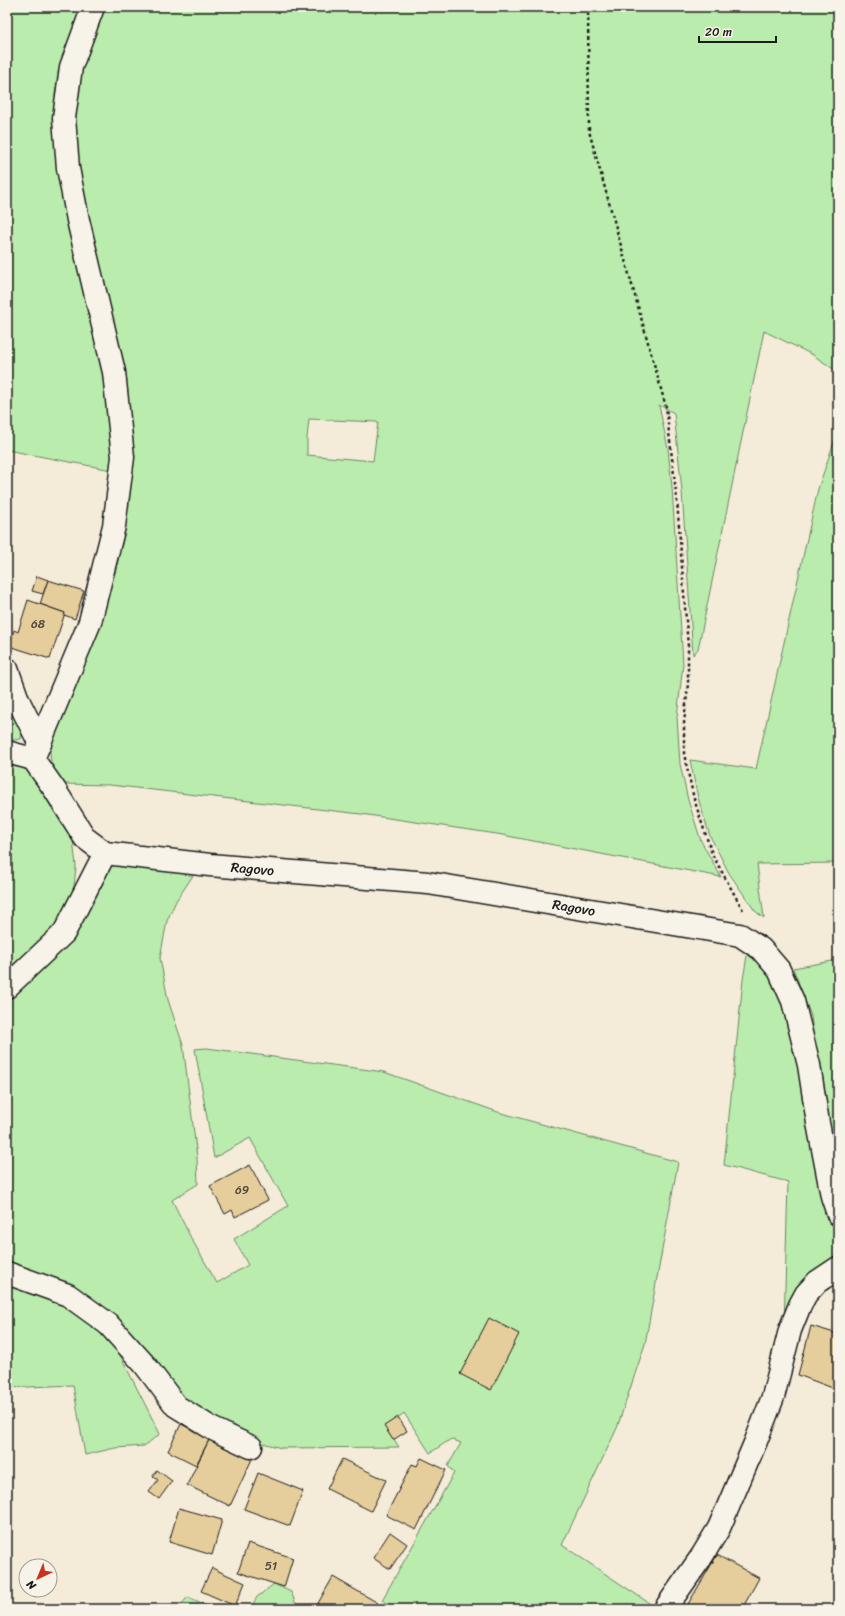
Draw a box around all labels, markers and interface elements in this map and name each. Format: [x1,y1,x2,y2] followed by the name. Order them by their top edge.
[699,18,776,44] scale bar
[705,21,732,43] text: 20 m
[31,613,45,635] house number: 68
[230,854,275,883] street label: Ragovo
[551,891,597,923] street label: Ragovo
[235,1179,249,1201] house number: 69
[265,1555,277,1577] house number: 51
[18,1558,58,1598] north arrow
[22,1575,41,1595] text: N

